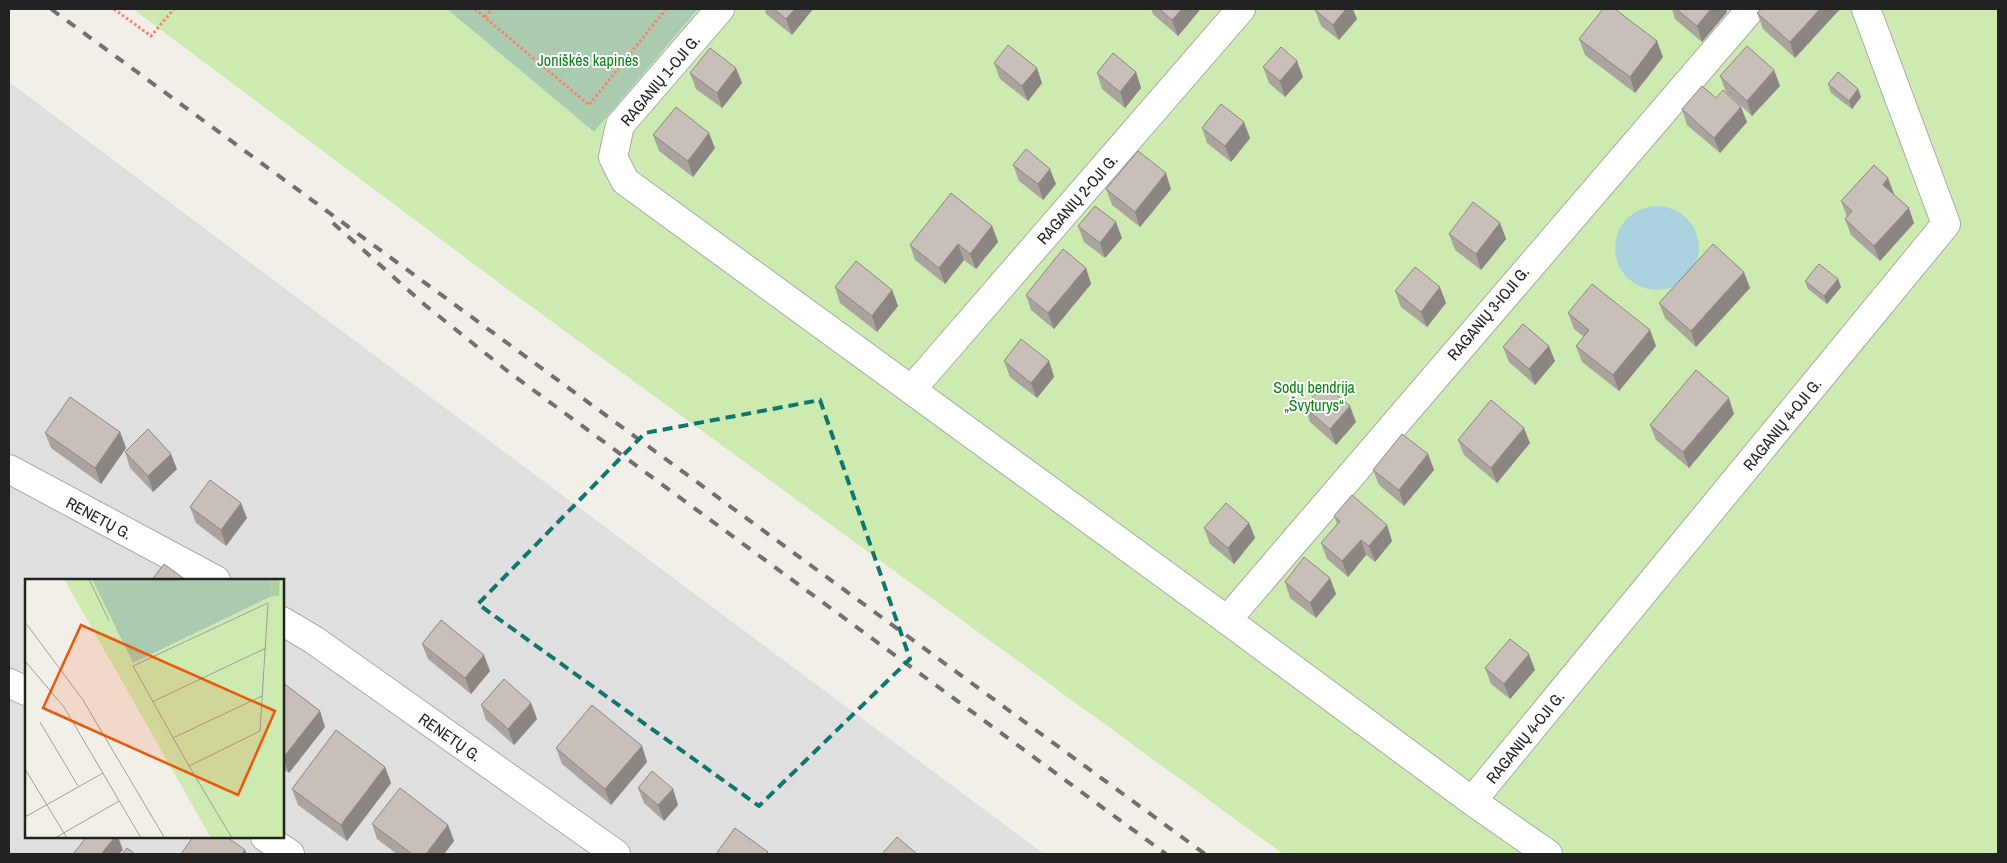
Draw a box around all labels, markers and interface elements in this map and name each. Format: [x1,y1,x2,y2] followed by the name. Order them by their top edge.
[615,30,705,130] street label: RAGANIŲ 1-OJI G.
[537,49,639,71] park label: Joniškės kapinės
[1032,149,1122,249] street label: RAGANIŲ 2-OJI G.
[1442,261,1534,365] street label: RAGANIŲ 3-IOJI G.
[1738,373,1826,475] street label: RAGANIŲ 4-OJI G.
[1273,376,1356,416] park label: Sodų bendrija „Švyturys“
[62,492,136,544] street label: RENETŲ G.
[25,579,284,838] inset map
[1481,686,1569,788] street label: RAGANIŲ 4-OJI G.
[414,707,486,767] street label: RENETŲ G.

